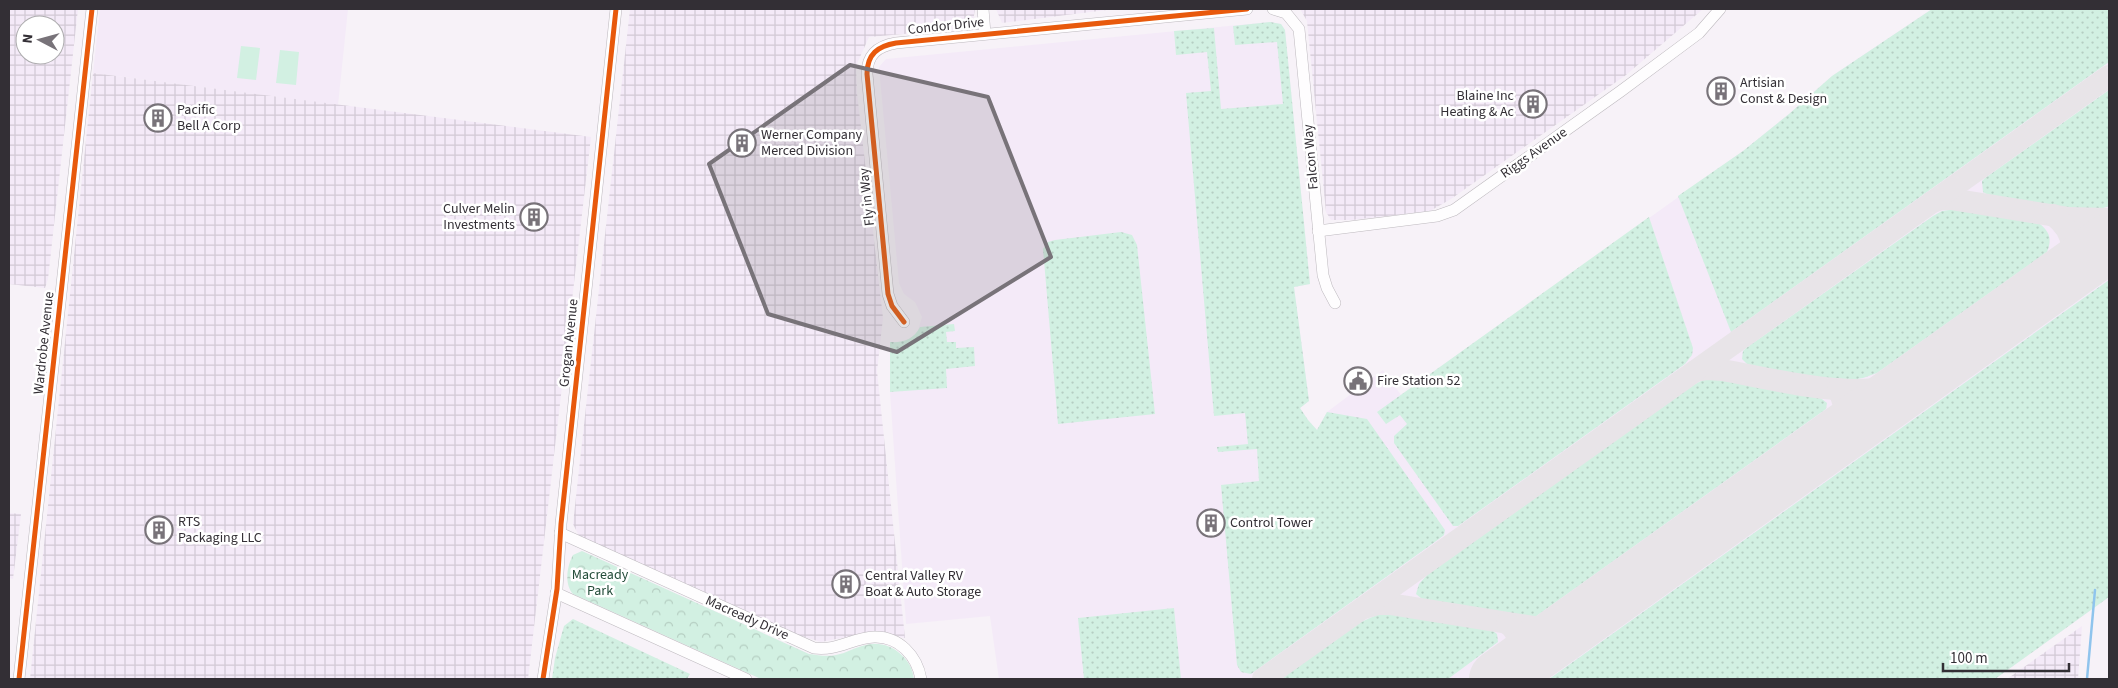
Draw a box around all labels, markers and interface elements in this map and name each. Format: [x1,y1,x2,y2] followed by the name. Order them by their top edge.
[907,12,985,40] street label: Condor Drive
[15,15,65,65] north arrow
[18,33,38,44] text: N
[1740,73,1827,109] place label: Artisian Const & Design
[1706,76,1736,106] building icon: Artisian Const & Design
[1440,86,1515,122] place label: Blaine Inc Heating & Ac
[1518,89,1548,119] building icon: Blaine Inc Heating & Ac
[177,100,241,136] place label: Pacific Bell A Corp
[143,103,173,133] building icon: Pacific Bell A Corp
[1298,123,1324,191] street label: Falcon Way
[1497,123,1571,183] street label: Riggs Avenue
[761,125,863,161] place label: Werner Company Merced Division
[727,128,757,158] building icon: Werner Company Merced Division
[854,167,880,227] street label: Fly in Way
[443,199,515,235] place label: Culver Melin Investments
[519,202,549,232] building icon: Culver Melin Investments
[29,291,59,395] street label: Wardrobe Avenue
[554,298,584,388] street label: Grogan Avenue
[1343,366,1373,396] public building icon: Fire Station 52
[1377,371,1460,391] place label: Fire Station 52
[1196,508,1226,538] building icon: Control Tower
[178,512,262,548] place label: RTS Packaging LLC
[1230,513,1313,533] place label: Control Tower
[144,515,174,545] building icon: RTS Packaging LLC
[572,565,629,601] park label: Macready Park
[865,566,981,602] place label: Central Valley RV Boat & Auto Storage
[831,569,861,599] building icon: Central Valley RV Boat & Auto Storage
[702,591,792,645] street label: Macready Drive
[1943,640,2069,672] scale bar
[1950,648,1988,669] text: 100 m

